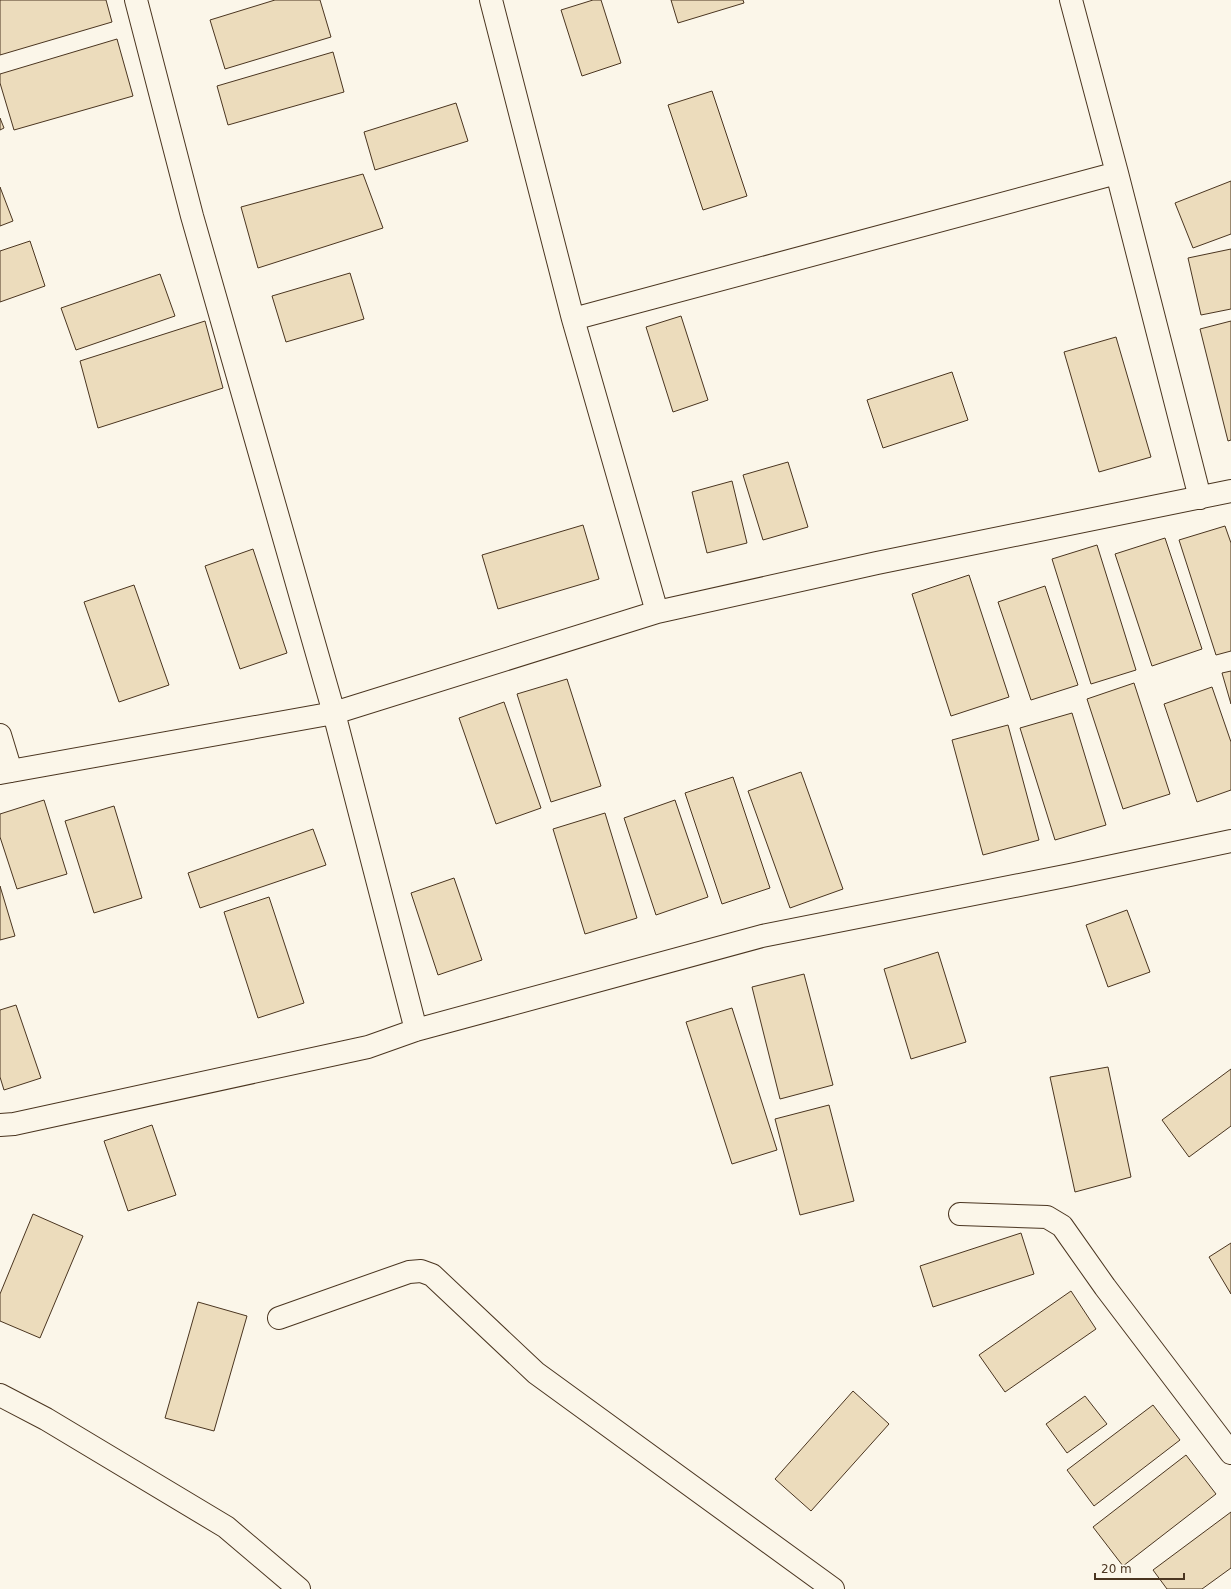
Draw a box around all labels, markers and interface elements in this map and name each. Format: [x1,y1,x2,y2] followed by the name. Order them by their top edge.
[1095,1555,1184,1581] scale bar
[1101,1562,1132,1576] text: 20 m

